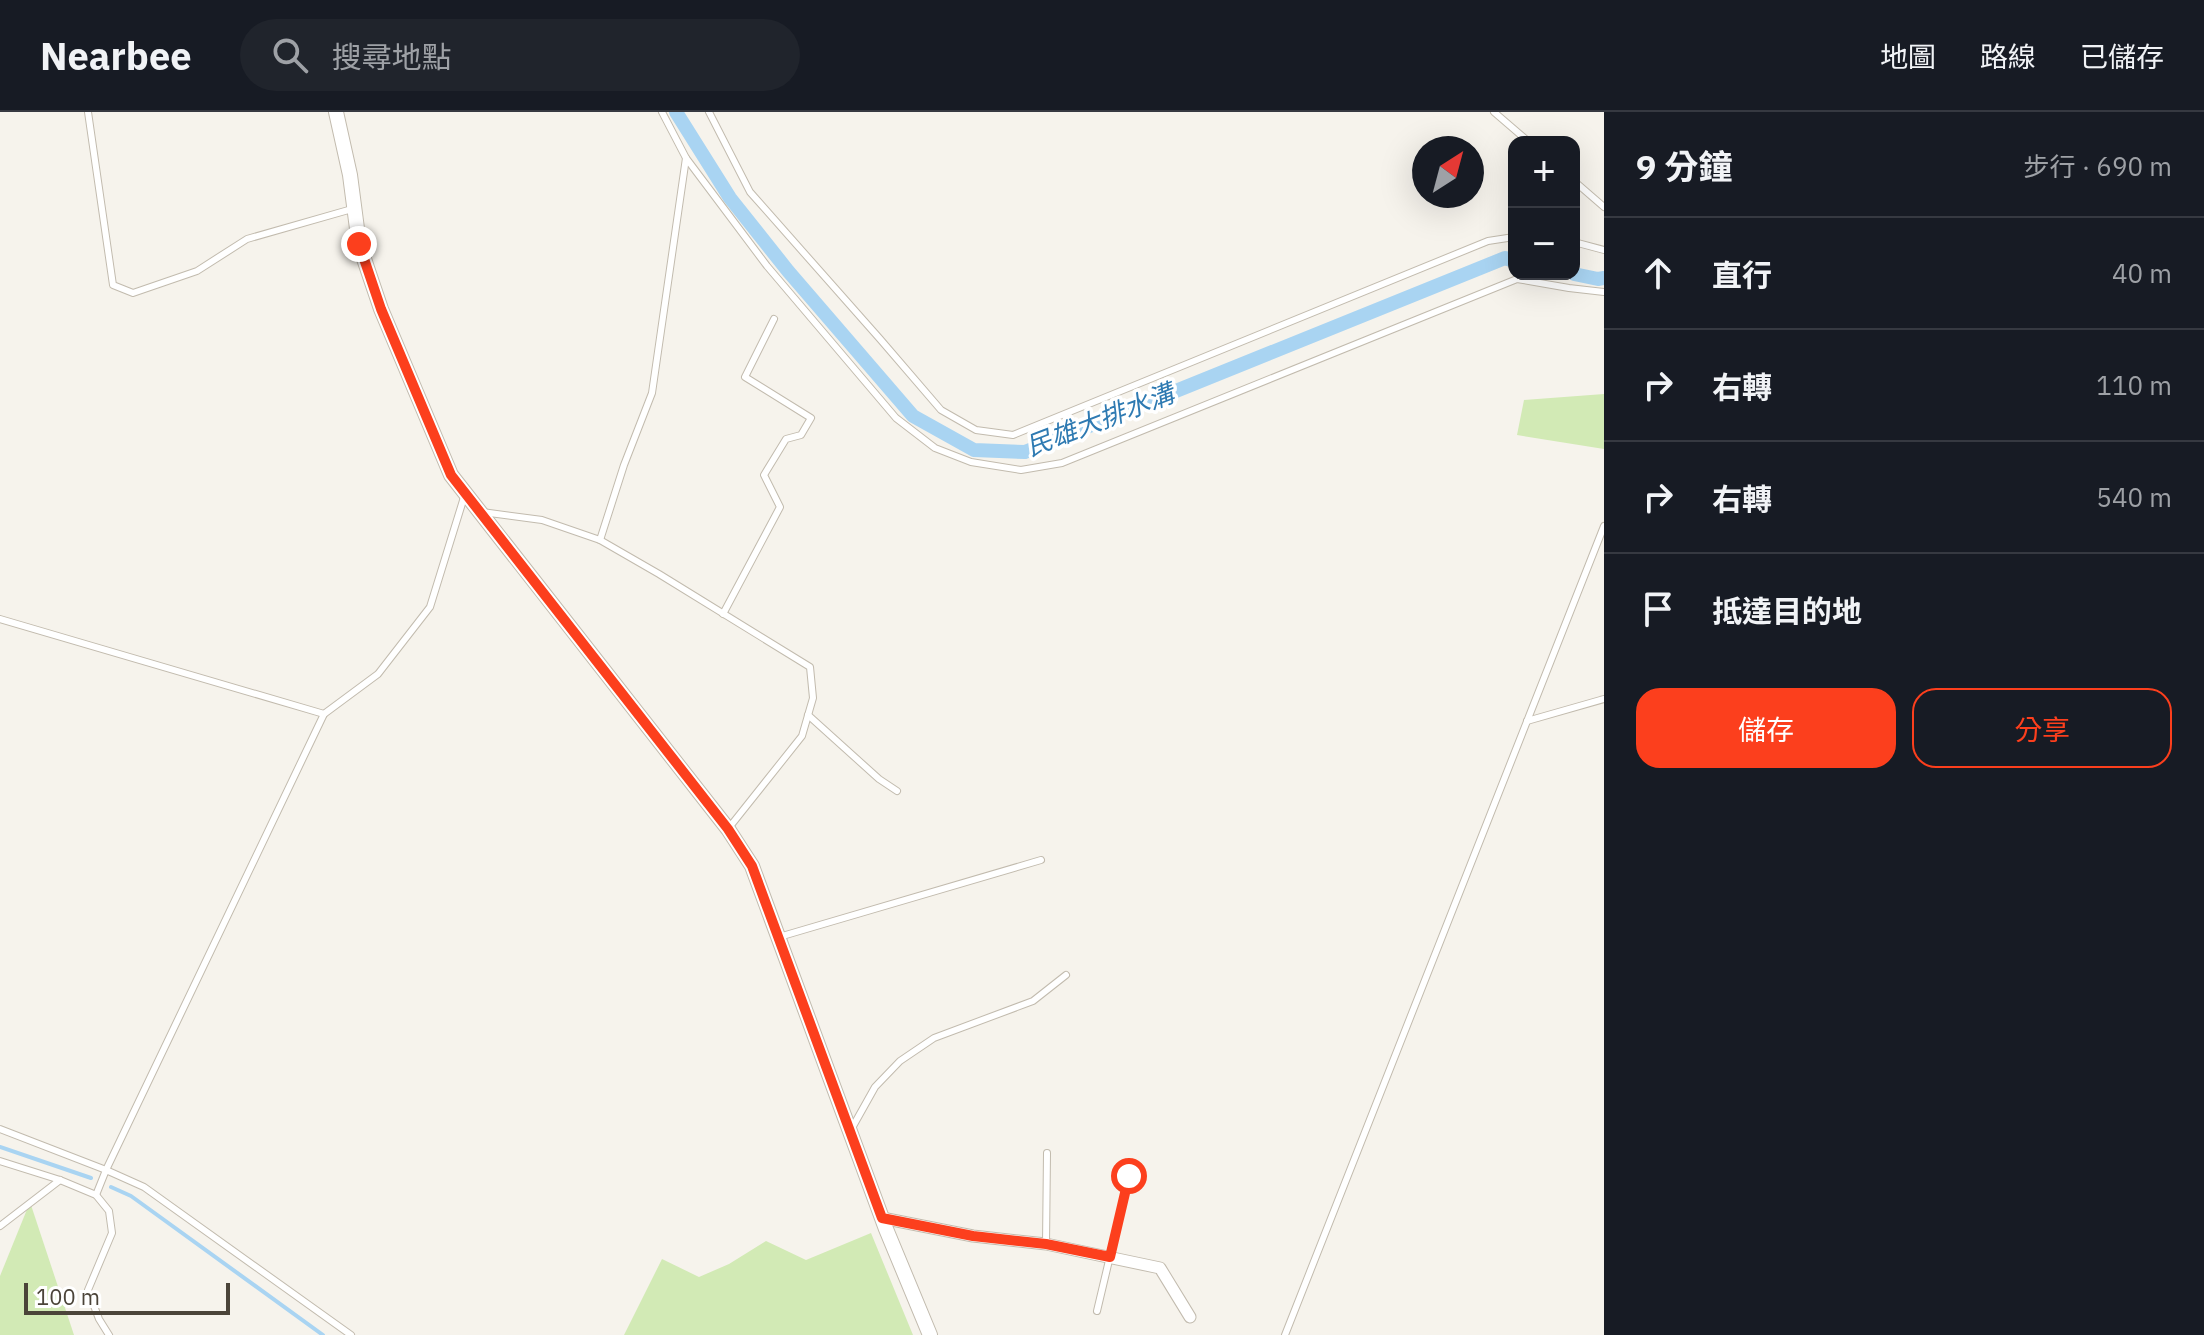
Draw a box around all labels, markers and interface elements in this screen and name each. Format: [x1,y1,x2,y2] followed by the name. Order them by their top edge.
[240,19,800,91] search box
[40,31,192,80] text: Nearbee
[268,33,312,77] icon: search
[332,37,452,76] text: 搜尋地點
[1880,38,1936,75] text: 地圖
[1980,38,2036,75] text: 路線
[2080,38,2164,75] text: 已儲存
[1412,136,1484,208] north arrow
[1508,136,1580,280] map controls
[1508,136,1580,208] button: +
[1636,144,1732,188] text: 9 分鐘
[2024,149,2172,183] text: 步行 · 690 m
[1508,208,1580,280] button: −
[341,226,377,262] route end
[1636,251,1680,295] icon: ahead
[1712,255,1772,294] text: 直行
[2112,256,2172,290] text: 40 m
[1636,363,1680,407] icon: right
[1712,367,1772,406] text: 右轉
[2096,368,2172,402] text: 110 m
[1021,374,1182,463] water label: 民雄大排水溝
[1636,475,1680,519] icon: right
[1712,479,1772,518] text: 右轉
[2096,480,2172,514] text: 540 m
[1636,587,1680,631] icon: arrive
[1712,591,1862,630] text: 抵達目的地
[1636,688,1896,768] button: 儲存
[1912,688,2172,768] button: 分享
[1111,1158,1147,1194] route start
[24,1279,230,1315] scale bar
[36,1282,100,1311] text: 100 m

